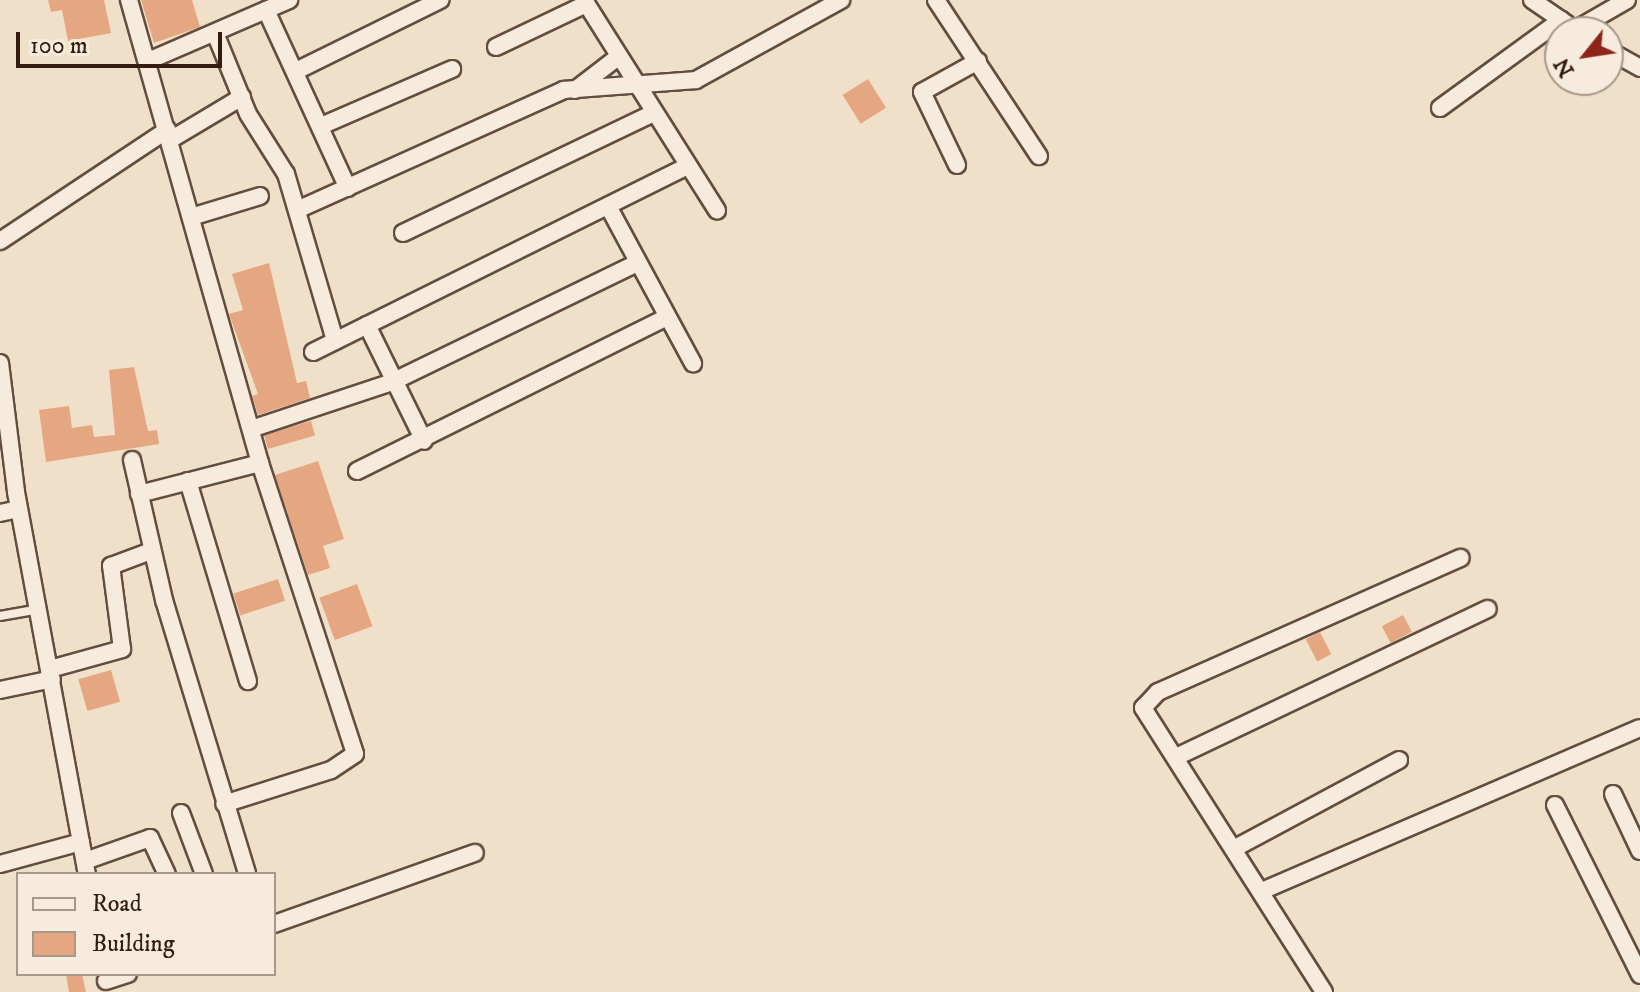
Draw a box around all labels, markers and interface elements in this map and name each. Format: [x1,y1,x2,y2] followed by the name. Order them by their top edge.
[20,16,226,66] scale bar
[1544,16,1624,96] north arrow
[30,31,88,61] text: 100 m
[1548,53,1581,82] text: N
[16,872,276,976] legend
[92,889,142,919] text: Road
[92,929,175,959] text: Building

